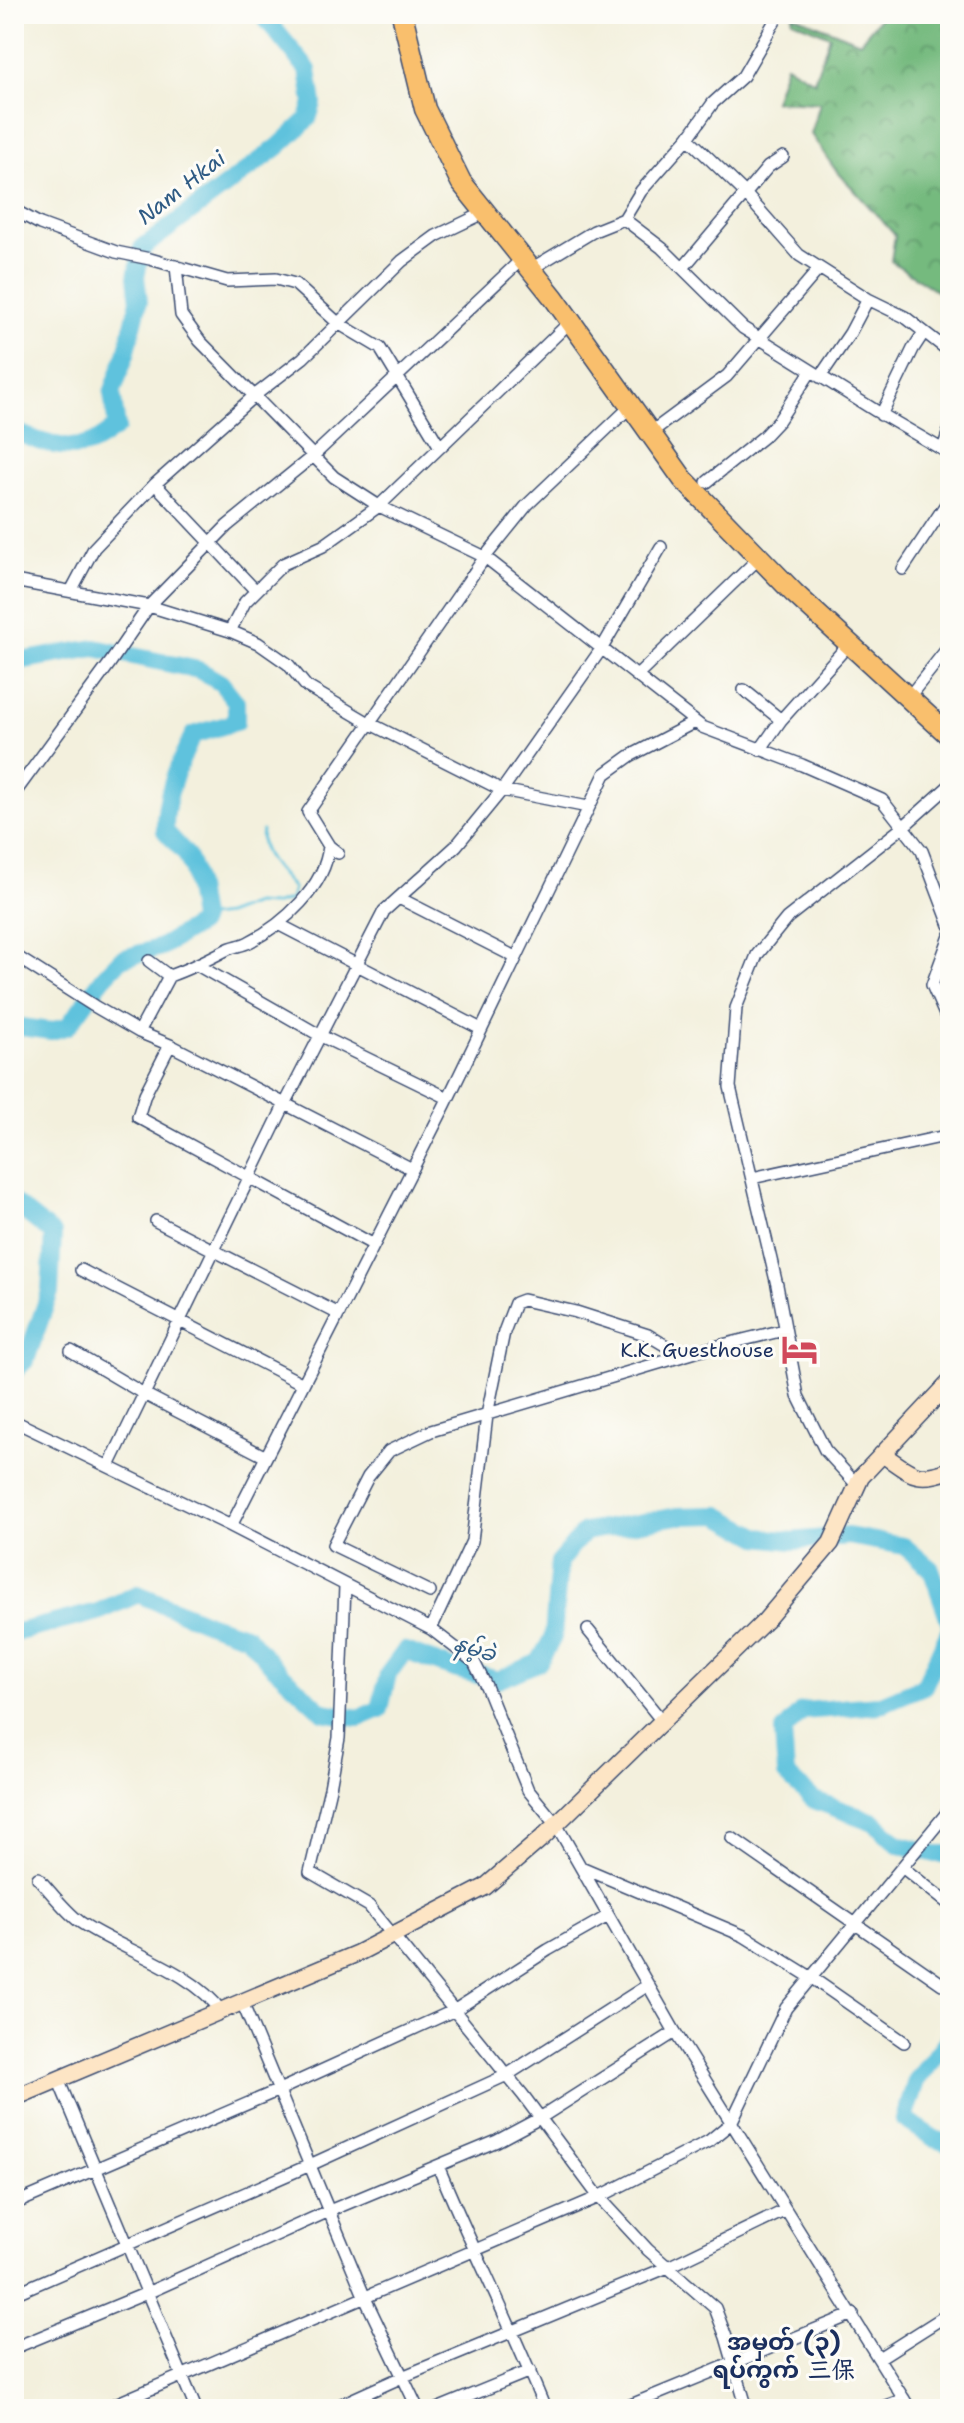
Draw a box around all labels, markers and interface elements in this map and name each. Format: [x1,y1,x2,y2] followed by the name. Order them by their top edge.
[131,143,232,231] water label: Nam Hkai
[781,1331,819,1369] hotel icon: K.K. Guesthouse
[620,1337,774,1363] place label: K.K. Guesthouse
[449,1627,501,1673] water label: နမ့်ခဲ
[712,2326,856,2389] district label: အမှတ် (၃) ရပ်ကွက် 三保

